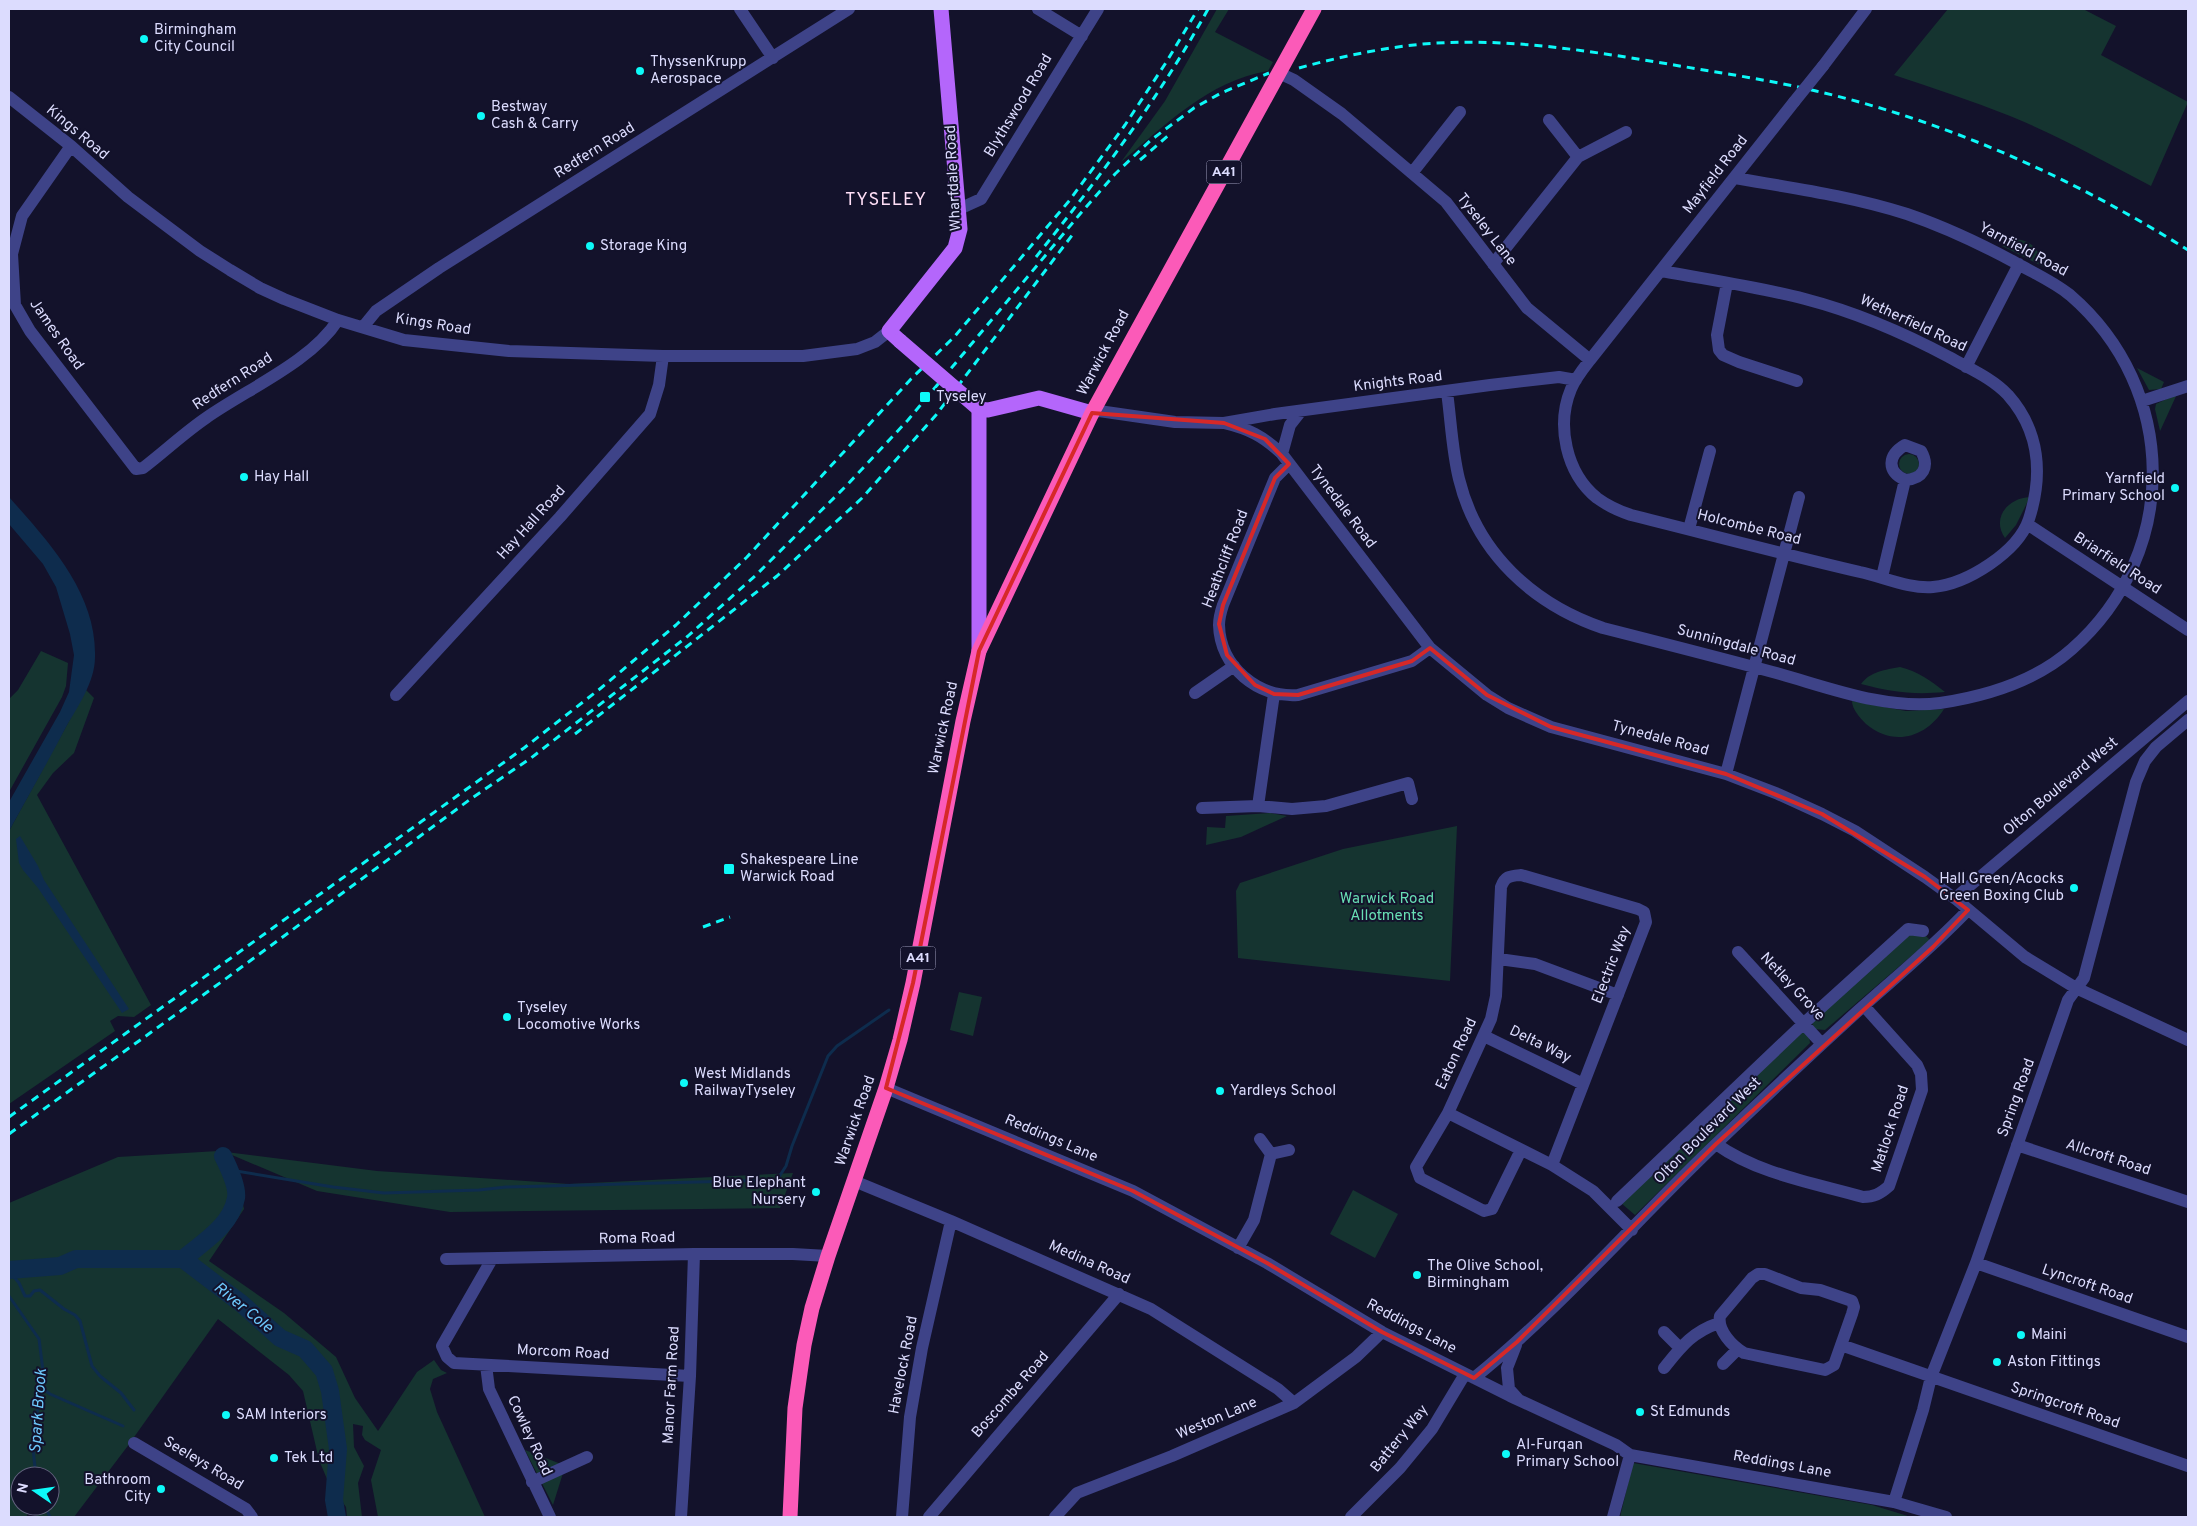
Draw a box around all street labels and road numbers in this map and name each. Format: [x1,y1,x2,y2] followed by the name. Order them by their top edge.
[981,51,1057,161] street label: Blythswood Road
[42,101,112,165] street label: Kings Road
[551,119,639,183] street label: Redfern Road
[942,124,966,232] street label: Wharfdale Road
[1679,132,1753,218] street label: Mayfield Road
[1206,160,1242,183] road number: A41
[1452,190,1520,270] street label: Tyseley Lane
[1975,219,2071,281] street label: Yarnfield Road
[1856,291,1970,357] street label: Wetherfield Road
[25,296,87,374] street label: James Road
[1073,307,1135,399] street label: Warwick Road
[394,310,472,340] street label: Kings Road
[189,349,277,415] street label: Redfern Road
[1352,367,1444,397] street label: Knights Road
[1304,461,1380,553] street label: Tynedale Road
[494,482,570,564] street label: Hay Hall Road
[1695,506,1803,550] street label: Holcombe Road
[1199,507,1253,611] street label: Heathcliff Road
[2069,529,2165,599] street label: Briarfield Road
[1675,621,1797,671] street label: Sunningdale Road
[925,680,963,776] street label: Warwick Road
[1609,717,1711,761] street label: Tynedale Road
[2000,733,2122,841] street label: Olton Boulevard West
[1588,923,1636,1007] street label: Electric Way
[900,946,936,970] road number: A41
[1755,949,1829,1025] street label: Netley Grove
[1432,1015,1482,1093] street label: Eaton Road
[1506,1022,1574,1068] street label: Delta Way
[1994,1056,2040,1140] street label: Spring Road
[832,1073,880,1169] street label: Warwick Road
[1650,1073,1766,1189] street label: Olton Boulevard West
[1868,1083,1914,1175] street label: Matlock Road
[1001,1111,1101,1167] street label: Reddings Lane
[2063,1135,2153,1181] street label: Allcroft Road
[598,1229,676,1249] street label: Roma Road
[1045,1237,1133,1289] street label: Medina Road
[2039,1261,2135,1309] street label: Lyncroft Road
[1363,1295,1459,1359] street label: Reddings Lane
[885,1314,923,1416] street label: Havelock Road
[659,1326,685,1444] street label: Manor Farm Road
[516,1341,610,1365] street label: Morcom Road
[968,1348,1054,1442] street label: Boscombe Road
[2008,1378,2122,1434] street label: Springcroft Road
[502,1393,556,1479] street label: Cowley Road
[1174,1393,1260,1445] street label: Weston Lane
[1367,1401,1433,1477] street label: Battery Way
[160,1433,246,1495] street label: Seeleys Road
[1731,1447,1833,1483] street label: Reddings Lane

